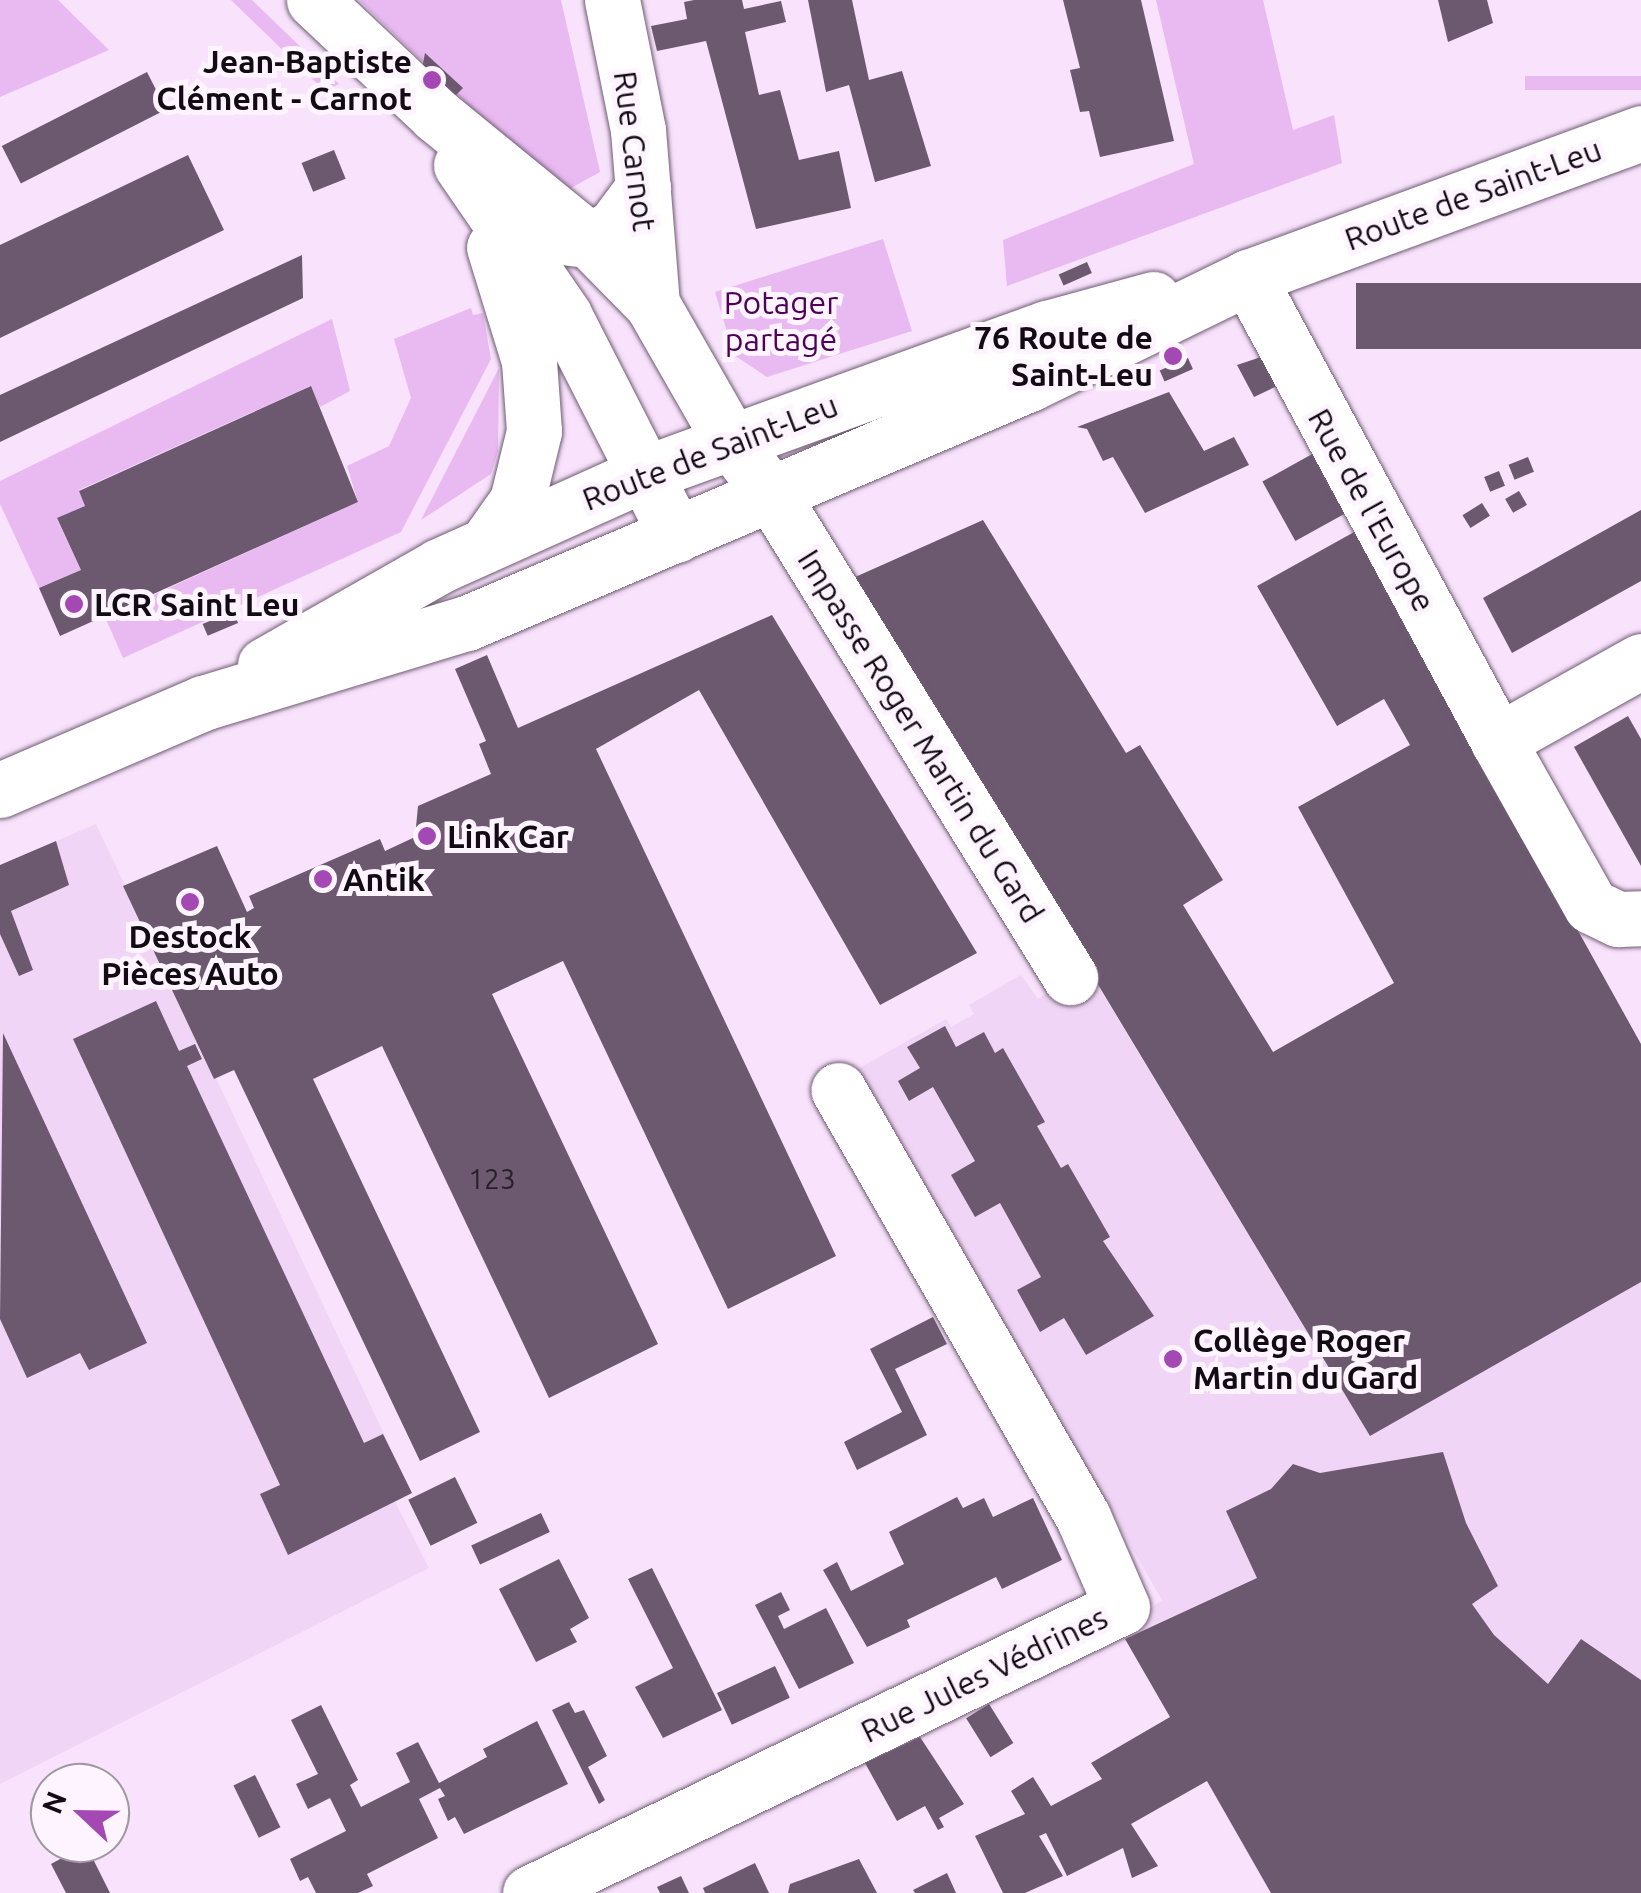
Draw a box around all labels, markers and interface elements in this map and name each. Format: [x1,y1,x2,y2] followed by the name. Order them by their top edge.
[156,43,412,118] place label: Jean-Baptiste Clément - Carnot
[421,69,443,91] marker: Jean-Baptiste Clément - Carnot
[606,69,664,233] street label: Rue Carnot
[1339,130,1607,258] street label: Route de Saint-Leu
[724,284,838,359] park label: Potager partagé
[974,319,1153,394] place label: 76 Route de Saint-Leu
[1162,345,1184,367] marker: 76 Route de Saint-Leu
[577,386,843,518] street label: Route de Saint-Leu
[1300,402,1444,618] street label: Rue de l'Europe
[790,542,1052,930] street label: Impasse Roger Martin du Gard
[94,585,299,623] place label: LCR Saint Leu
[63,593,85,615] marker: LCR Saint Leu
[447,817,569,855] place label: Link Car
[416,825,438,847] marker: Link Car
[343,860,425,898] place label: Antik
[312,868,334,890] marker: Antik
[179,891,201,913] marker: Destock Pièces Auto
[101,918,279,993] place label: Destock Pièces Auto
[468,1162,516,1196] house number: 123
[1193,1322,1418,1397] place label: Collège Roger Martin du Gard
[1162,1348,1184,1370] marker: Collège Roger Martin du Gard
[854,1598,1114,1750] street label: Rue Jules Védrines
[30,1763,130,1863] north arrow
[35,1787,72,1818] text: N

